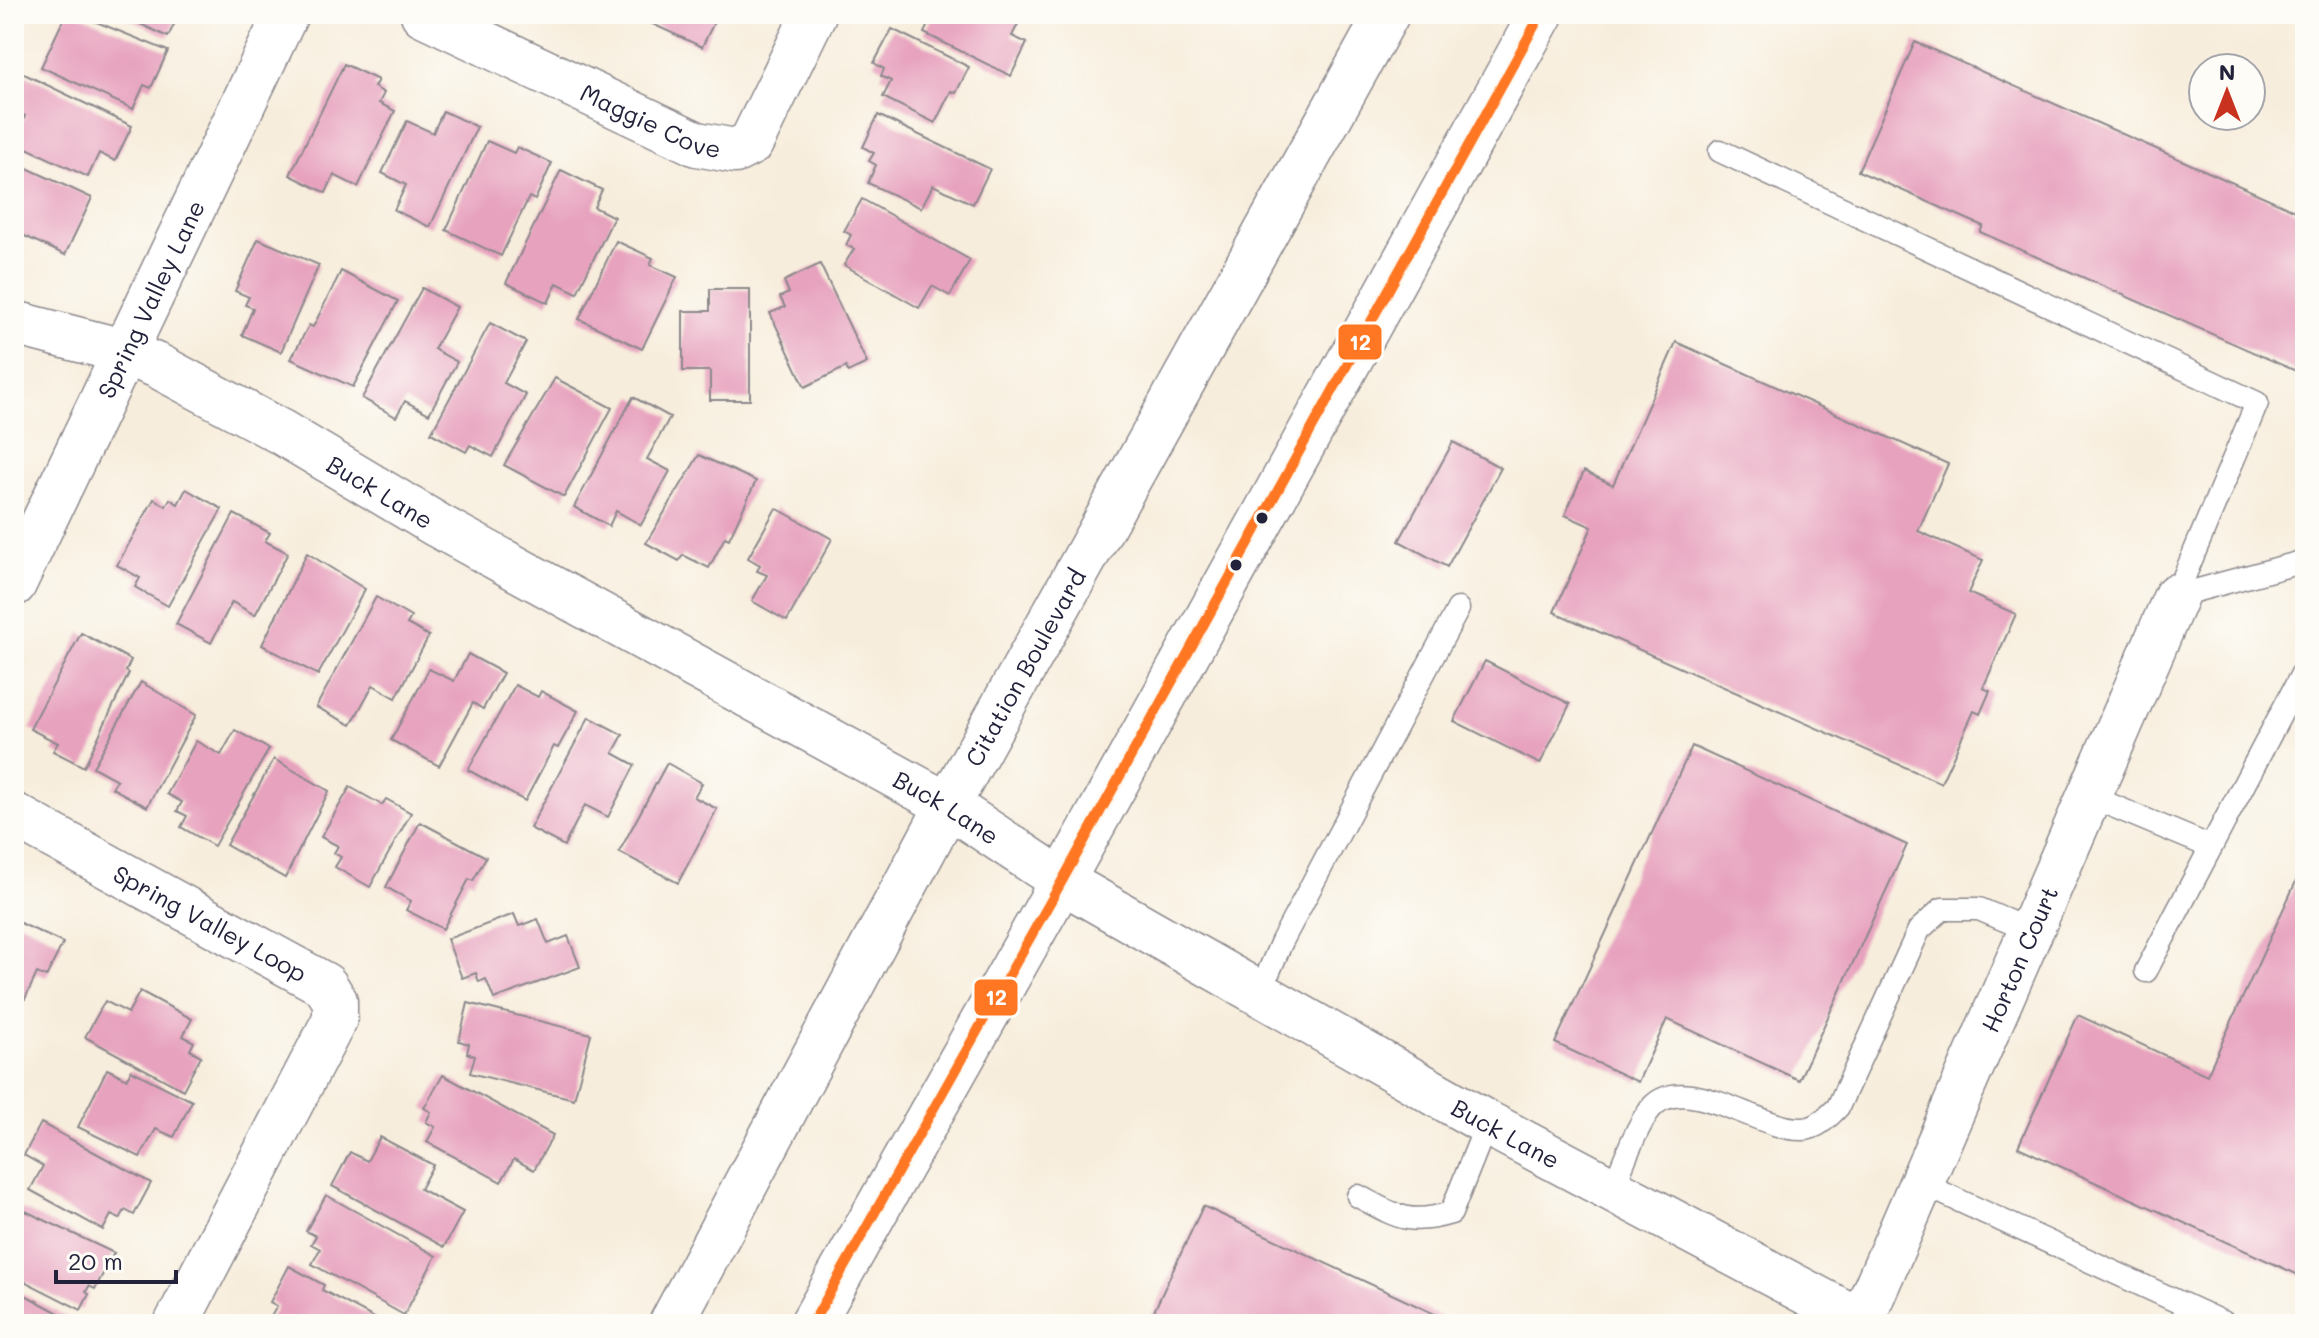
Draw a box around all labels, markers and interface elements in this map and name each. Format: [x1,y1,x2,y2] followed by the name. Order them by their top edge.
[2187,52,2267,132] north arrow
[2219,57,2235,86] text: N
[576,76,724,164] street label: Maggie Cove
[90,195,211,403] street label: Spring Valley Lane
[1337,323,1383,361] line badge: 12
[1349,327,1371,356] text: 12
[322,448,439,535] street label: Buck Lane
[1254,510,1270,526] unlabelled marker
[1228,557,1244,573] unlabelled marker
[957,563,1092,771] street label: Citation Boulevard
[888,763,1005,850] street label: Buck Lane
[108,857,313,988] street label: Spring Valley Loop
[1973,881,2064,1037] street label: Horton Court
[973,978,1019,1017] line badge: 12
[985,982,1007,1011] text: 12
[1447,1091,1565,1174] street label: Buck Lane
[56,1234,176,1284] scale bar
[68,1245,123,1276] text: 20 m

